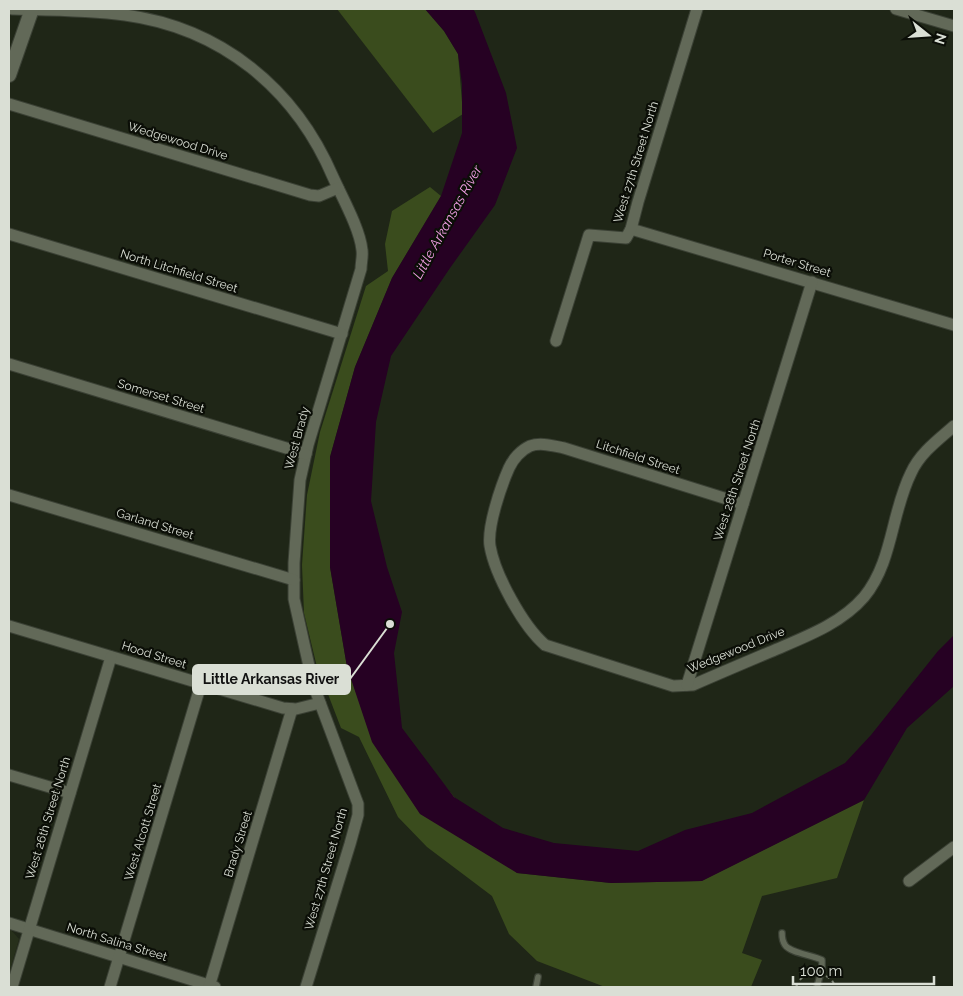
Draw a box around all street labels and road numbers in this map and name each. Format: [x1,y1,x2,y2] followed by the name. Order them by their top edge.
[611,100,661,224] street label: West 27th Street North
[126,119,230,163] street label: Wedgewood Drive
[762,246,832,280] street label: Porter Street
[119,247,239,295] street label: North Litchfield Street
[116,376,206,416] street label: Somerset Street
[282,405,312,471] street label: West Brady
[711,417,763,543] street label: West 28th Street North
[594,437,682,477] street label: Litchfield Street
[115,506,195,542] street label: Garland Street
[685,624,787,676] street label: Wedgewood Drive
[120,639,188,671] street label: Hood Street
[23,755,73,881] street label: West 26th Street North
[122,782,164,882] street label: West Alcott Street
[302,806,350,932] street label: West 27th Street North
[221,809,255,879] street label: Brady Street
[65,920,169,964] street label: North Salina Street

